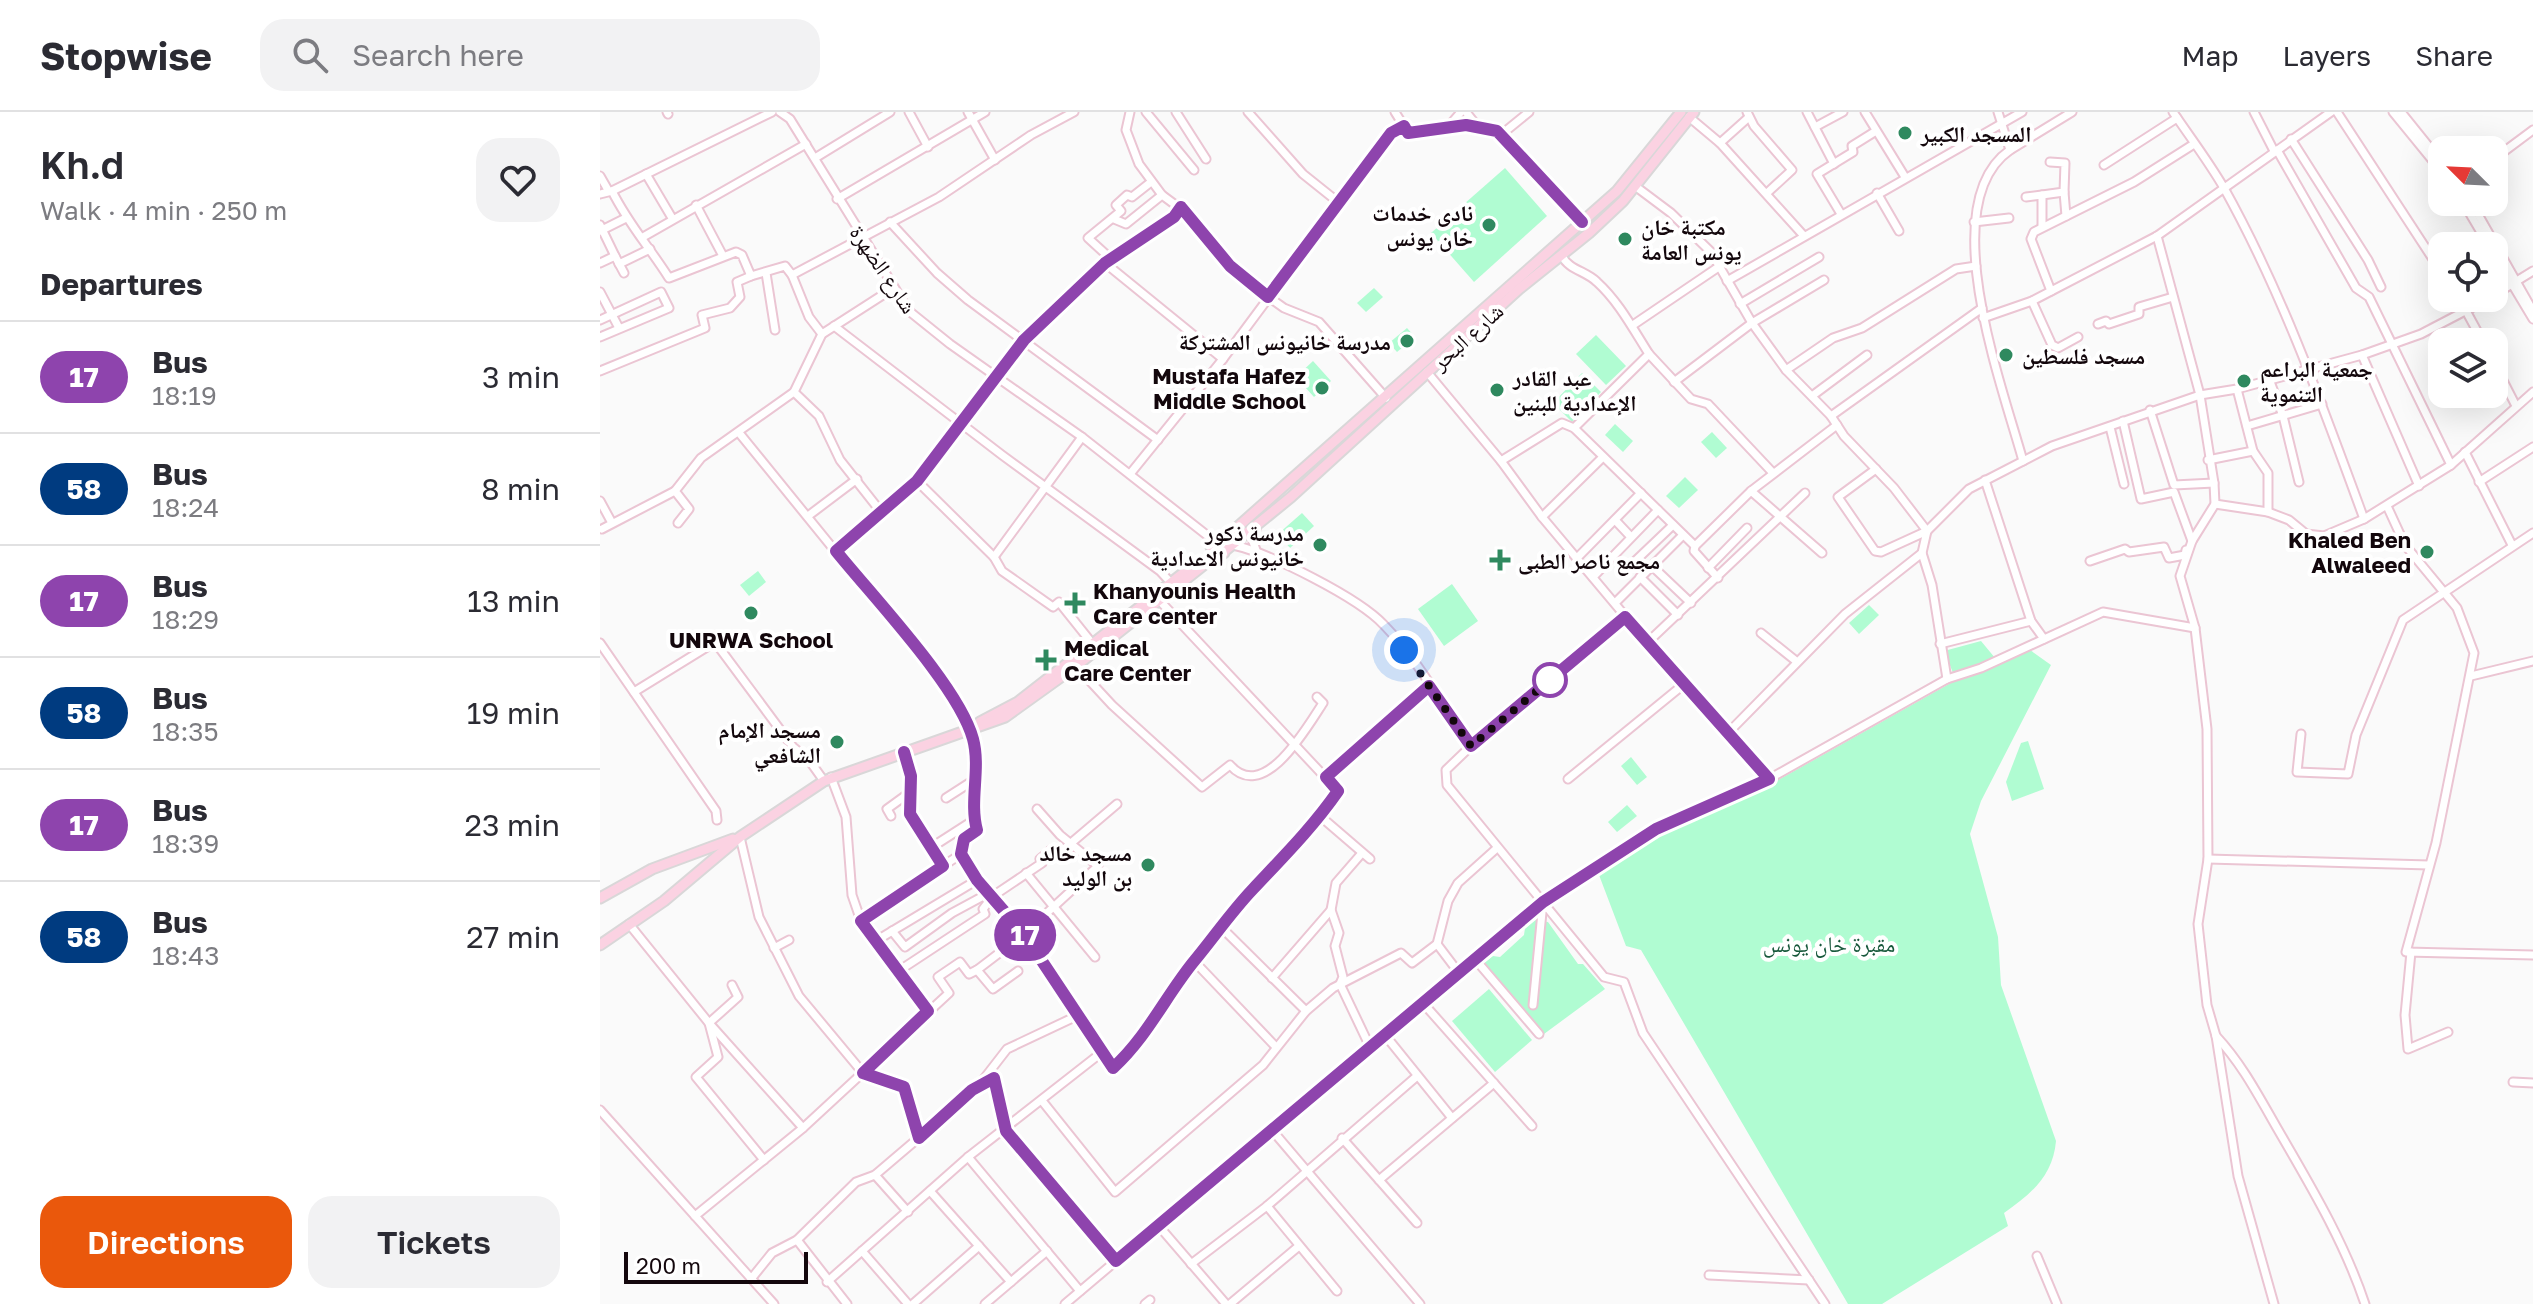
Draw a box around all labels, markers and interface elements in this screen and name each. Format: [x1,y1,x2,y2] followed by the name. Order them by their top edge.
[260,19,820,91] search box
[40,33,212,78] text: Stopwise
[288,33,332,77] icon: search
[352,37,524,73] text: Search here
[2181,39,2239,72] text: Map
[2283,39,2371,72] text: Layers
[2415,39,2493,72] text: Share
[1920,120,2031,147] place label: المسجد الكبير
[1896,124,1914,142] marker: المسجد الكبير
[2428,136,2508,216] north arrow
[2428,136,2508,408] map controls
[476,138,560,222] button: heart
[40,142,124,187] text: Kh.d
[40,195,287,226] text: Walk · 4 min · 250 m
[1372,199,1473,252] place label: نادى خدمات خان يونس
[1641,213,1742,266] place label: مكتبة خان يونس العامة
[1480,216,1498,234] marker: نادى خدمات خان يونس
[844,220,923,319] street label: شارع الضهرة
[1616,230,1634,248] marker: مكتبة خان يونس العامة
[2428,232,2508,312] button: locate
[40,266,203,302] text: Departures
[1425,297,1509,377] street label: شارع البحر
[1179,328,1391,356] place label: مدرسة خانيونس المشتركة
[2428,328,2508,408] button: layers
[1398,332,1416,350] marker: مدرسة خانيونس المشتركة
[2022,342,2145,370] place label: مسجد فلسطين
[152,344,208,380] text: Bus
[1997,346,2015,364] marker: مسجد فلسطين
[2260,355,2373,407] place label: جمعية البراعم التنموية
[482,359,560,395] text: 3 min
[69,360,99,393] text: 17
[1152,362,1306,414] place label: Mustafa Hafez Middle School
[1512,364,1637,417] place label: عبد القادر الإعدادية للبنين
[2235,372,2253,390] marker: جمعية البراعم التنموية
[1313,379,1331,397] marker: Mustafa Hafez Middle School
[152,380,217,411] text: 18:19
[1488,381,1506,399] marker: عبد القادر الإعدادية للبنين
[152,456,208,492] text: Bus
[481,471,560,507] text: 8 min
[66,472,102,505] text: 58
[152,492,219,523] text: 18:24
[1150,519,1304,572] place label: مدرسة ذكور خانيونس الاعدادية
[2288,526,2411,578] place label: Khaled Ben Alwaleed
[1311,536,1329,554] marker: مدرسة ذكور خانيونس الاعدادية
[2418,543,2436,561] marker: Khaled Ben Alwaleed
[1518,547,1660,576] place label: مجمع ناصر الطبى
[1489,549,1511,571] marker: مجمع ناصر الطبى
[152,568,208,604] text: Bus
[1093,577,1296,629] place label: Khanyounis Health Care center
[467,583,560,619] text: 13 min
[69,584,99,617] text: 17
[1064,592,1086,614] marker: Khanyounis Health Care center
[152,604,219,635] text: 18:29
[742,604,760,622] marker: UNRWA School
[669,626,833,653] place label: UNRWA School
[1384,630,1424,670] your location
[1064,634,1192,686] place label: Medical Care Center
[1035,649,1057,671] marker: Medical Care Center
[1533,663,1567,697] unlabelled marker
[152,680,208,716] text: Bus
[467,695,560,731] text: 19 min
[66,696,102,729] text: 58
[152,716,219,747] text: 18:35
[719,716,821,772] place label: مسجد الإمام الشافعي
[828,733,846,751] marker: مسجد الإمام الشافعي
[152,792,208,828] text: Bus
[465,807,560,843] text: 23 min
[69,808,99,841] text: 17
[152,828,219,859] text: 18:39
[1040,839,1132,892] place label: مسجد خالد بن الوليد
[1139,856,1157,874] marker: مسجد خالد بن الوليد
[152,904,208,940] text: Bus
[989,909,1061,961] line badge: 17
[1010,918,1040,951] text: 17
[466,919,560,955] text: 27 min
[66,920,102,953] text: 58
[1763,930,1895,958] park label: مقبرة خان يونس
[152,940,219,971] text: 18:43
[40,1196,292,1288] button: Directions
[308,1196,560,1288] button: Tickets
[624,1248,808,1284] scale bar
[636,1252,701,1279] text: 200 m

